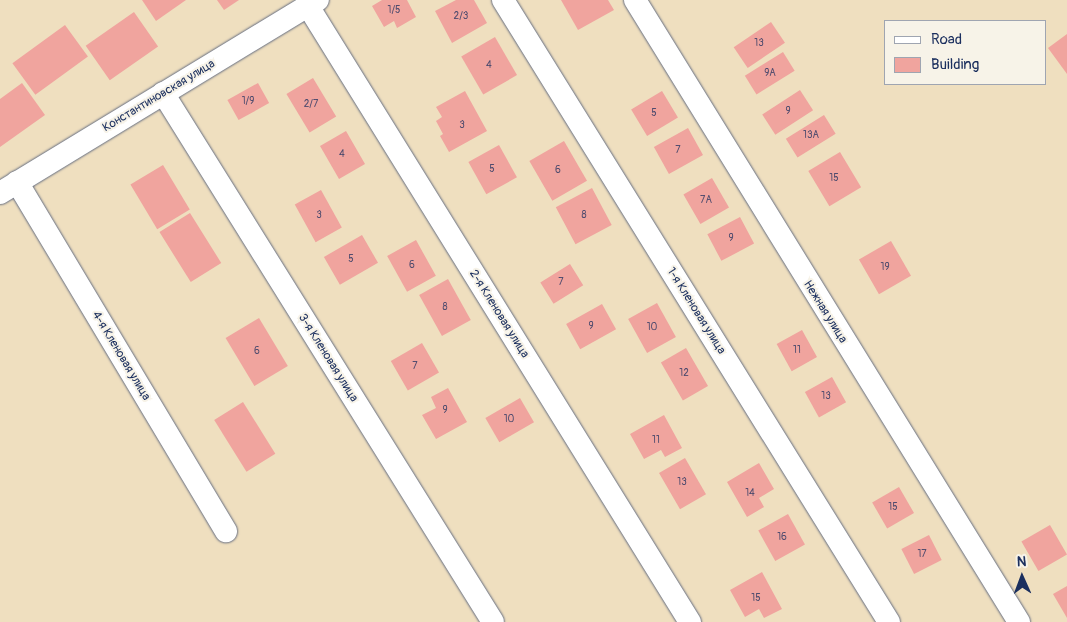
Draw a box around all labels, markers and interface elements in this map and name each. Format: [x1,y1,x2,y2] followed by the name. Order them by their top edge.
[388,5,400,17] house number: 1/5
[454,11,468,23] house number: 2/3
[884,20,1047,85] legend
[931,30,962,49] text: Road
[754,38,764,50] house number: 13
[931,55,979,74] text: Building
[100,57,218,135] street label: Константиновская улица
[486,60,492,72] house number: 4
[764,68,776,80] house number: 9А
[242,96,254,108] house number: 1/9
[304,99,318,111] house number: 2/7
[785,106,791,118] house number: 9
[651,108,657,120] house number: 5
[459,120,465,132] house number: 3
[803,130,819,142] house number: 13А
[675,145,681,157] house number: 7
[339,149,345,161] house number: 4
[489,164,495,176] house number: 5
[555,165,561,177] house number: 6
[829,173,839,185] house number: 15
[700,195,712,207] house number: 7А
[316,210,322,222] house number: 3
[581,210,587,222] house number: 8
[728,233,734,245] house number: 9
[348,254,354,266] house number: 5
[409,260,415,272] house number: 6
[880,262,890,274] house number: 19
[664,265,728,357] street label: 1-я Кленовая улица
[466,267,532,361] street label: 2-я Кленовая улица
[558,277,564,289] house number: 7
[800,278,850,346] street label: Нежная улица
[442,302,448,314] house number: 8
[89,309,153,403] street label: 4-я Кленовая улица
[295,311,361,405] street label: 3-я Кленовая улица
[588,321,594,333] house number: 9
[647,322,657,334] house number: 10
[793,345,801,357] house number: 11
[254,346,260,358] house number: 6
[412,361,418,373] house number: 7
[679,368,689,380] house number: 12
[821,391,831,403] house number: 13
[442,405,448,417] house number: 9
[504,414,514,426] house number: 10
[652,435,660,447] house number: 11
[677,477,687,489] house number: 13
[745,488,755,500] house number: 14
[888,502,898,514] house number: 15
[777,532,787,544] house number: 16
[917,549,927,561] house number: 17
[997,552,1047,602] north arrow
[1016,553,1026,570] text: N
[751,593,761,605] house number: 15

